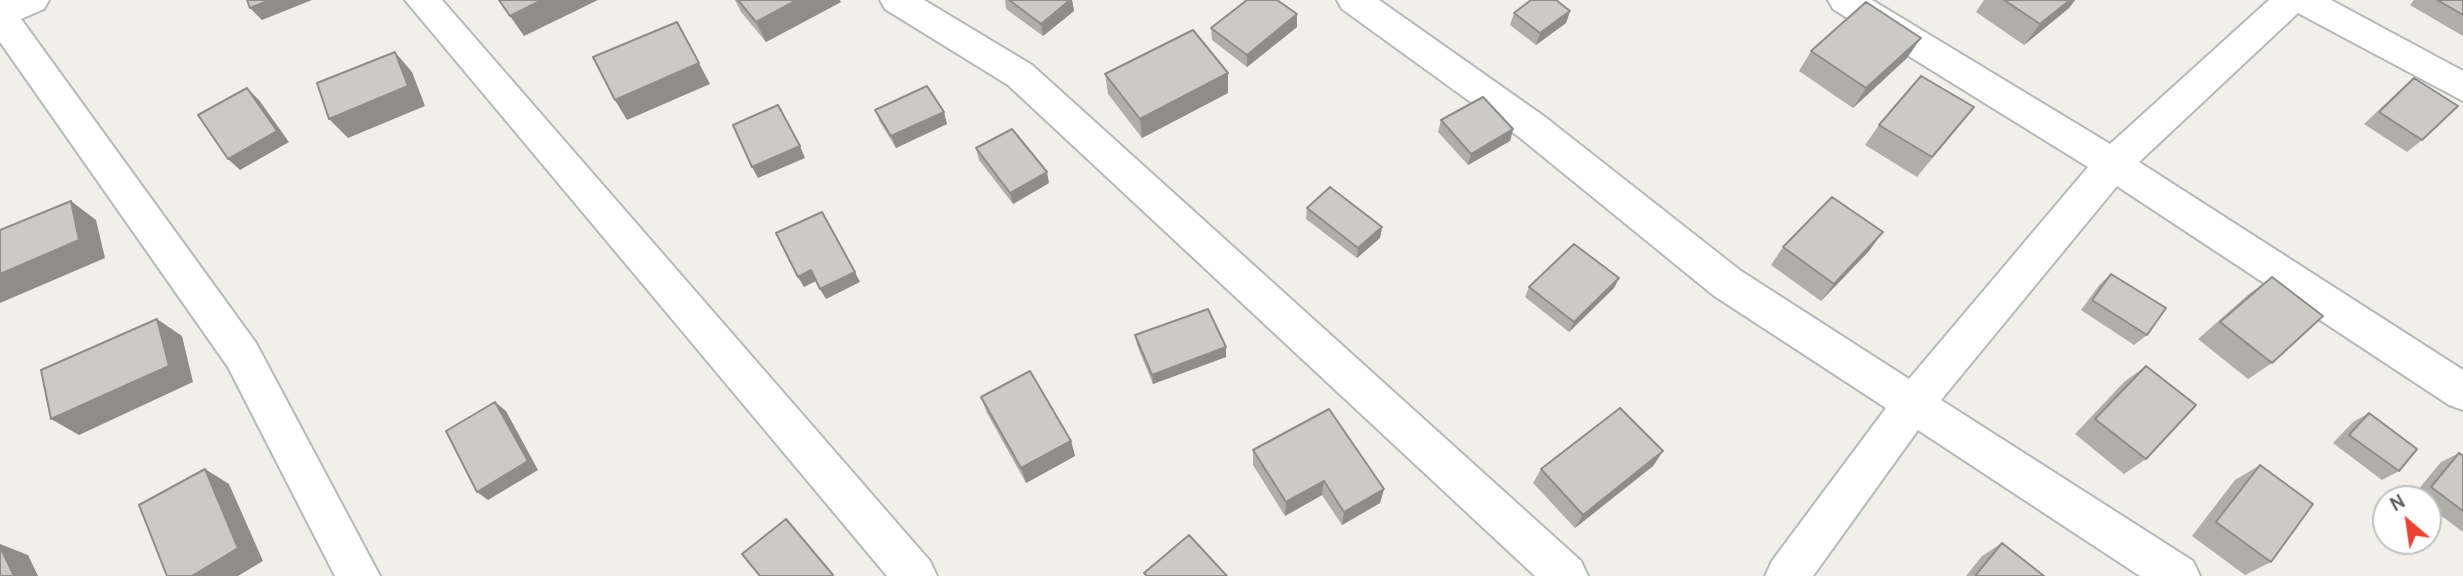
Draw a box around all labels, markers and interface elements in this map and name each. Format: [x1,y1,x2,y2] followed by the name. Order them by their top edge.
[2372,485,2442,555] north arrow
[2386,490,2409,516] text: N

